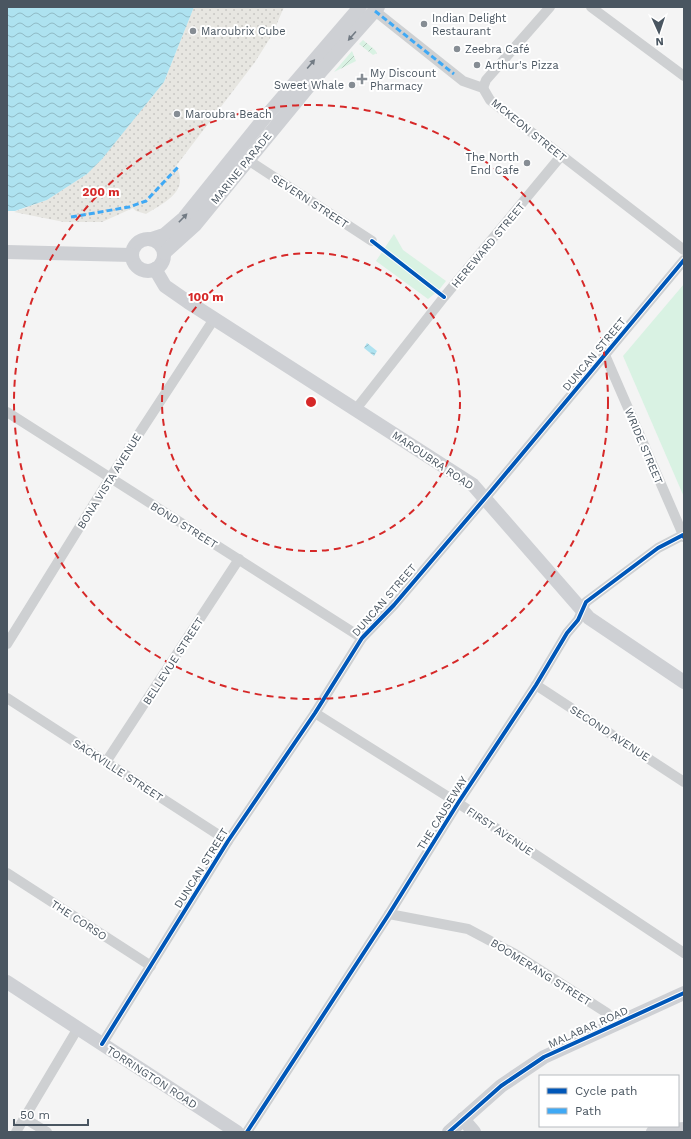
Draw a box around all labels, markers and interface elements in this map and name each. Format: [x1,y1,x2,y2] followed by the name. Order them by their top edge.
[432,12,507,38] place label: Indian Delight Restaurant
[639,12,679,52] north arrow
[419,19,429,29] marker: Indian Delight Restaurant
[201,25,286,38] place label: Maroubrix Cube
[188,26,198,36] marker: Maroubrix Cube
[348,31,357,40] one-way arrow
[655,35,664,48] text: N
[465,43,530,56] place label: Zeebra Café
[452,44,462,54] marker: Zeebra Café
[306,58,315,69] one-way arrow
[485,59,559,72] place label: Arthur's Pizza
[472,60,482,70] marker: Arthur's Pizza
[370,67,436,93] place label: My Discount Pharmacy
[357,74,367,84] marker: My Discount Pharmacy
[274,79,344,92] place label: Sweet Whale
[347,80,357,90] marker: Sweet Whale
[489,96,569,165] street label: MCKEON STREET
[185,108,272,121] place label: Maroubra Beach
[172,109,182,119] marker: Maroubra Beach
[208,130,274,207] street label: MARINE PARADE
[466,151,519,177] place label: The North End Cafe
[522,158,532,168] marker: The North End Cafe
[269,172,351,231] street label: SEVERN STREET
[82,185,120,199] text: 200 m
[449,200,528,291] street label: HEREWARD STREET
[179,213,188,223] one-way arrow
[188,290,224,304] text: 100 m
[560,315,629,394] street label: DUNCAN STREET
[304,395,318,409] centre of rings
[622,406,666,486] street label: WRIDE STREET
[390,428,476,493] street label: MAROUBRA ROAD
[75,431,144,531] street label: BONA VISTA AVENUE
[148,500,220,551] street label: BOND STREET
[349,561,420,639] street label: DUNCAN STREET
[140,615,207,707] street label: BELLEVUE STREET
[567,703,652,764] street label: SECOND AVENUE
[70,737,165,804] street label: SACKVILLE STREET
[414,773,471,853] street label: THE CAUSEWAY
[464,804,535,858] street label: FIRST AVENUE
[172,826,231,911] street label: DUNCAN STREET
[48,898,109,943] street label: THE CORSO
[488,936,594,1009] street label: BOOMERANG STREET
[546,1004,630,1051] street label: MALABAR ROAD
[104,1043,199,1112] street label: TORRINGTON ROAD
[539,1075,679,1127] legend
[575,1084,637,1098] text: Cycle path
[14,1101,88,1127] scale bar
[575,1104,601,1118] text: Path
[20,1108,50,1122] text: 50 m

